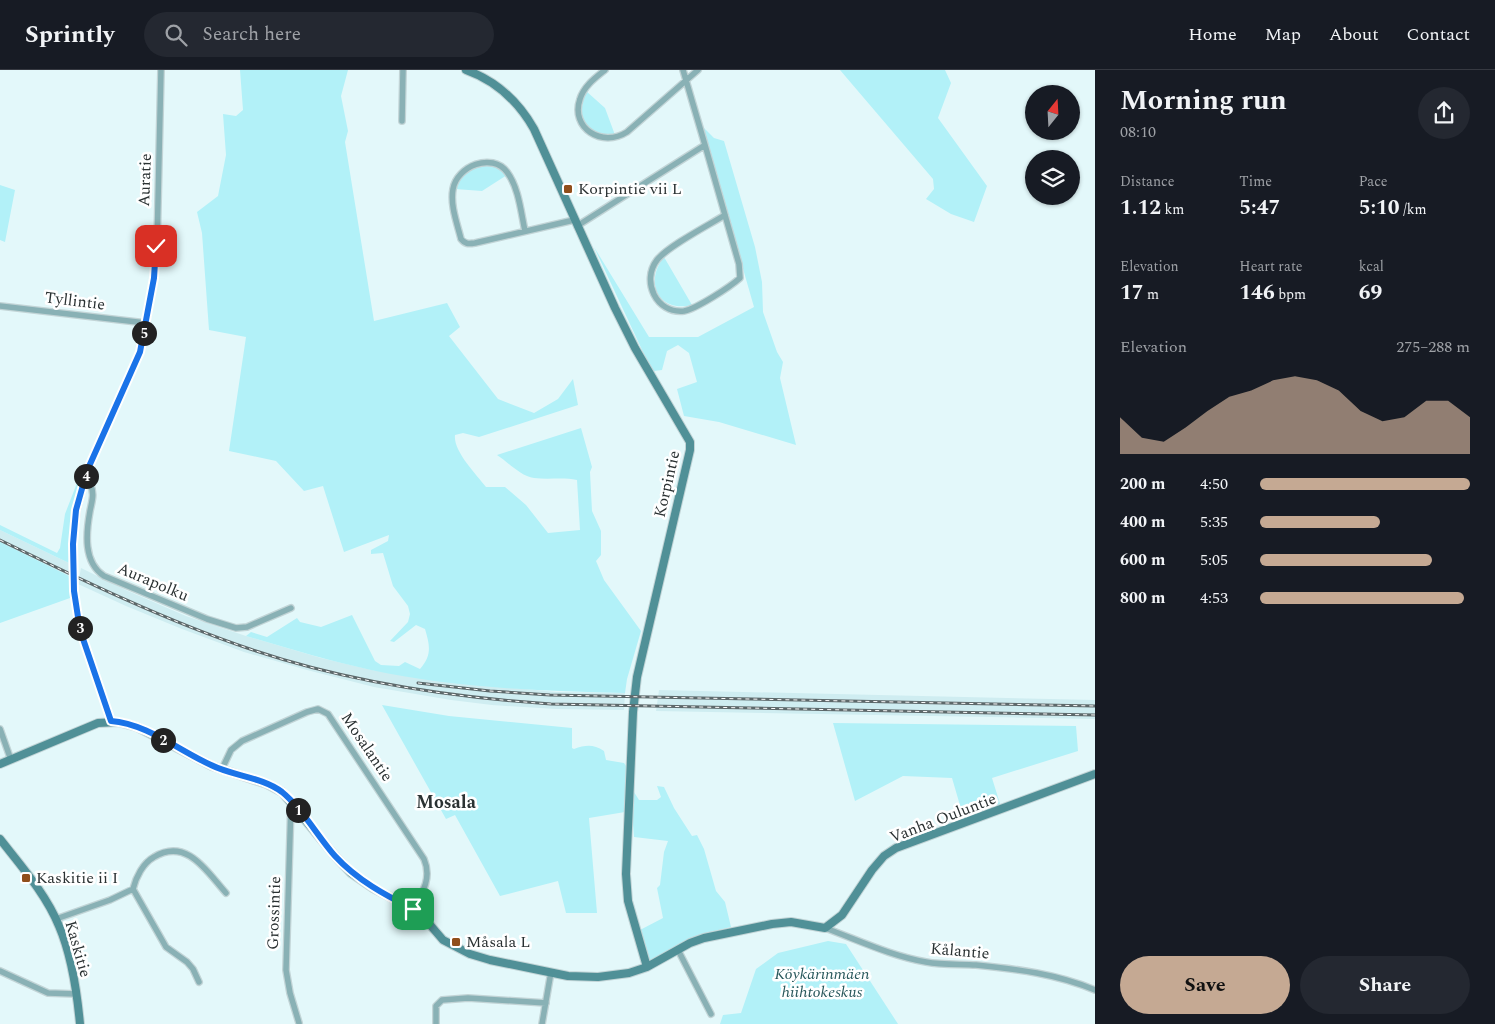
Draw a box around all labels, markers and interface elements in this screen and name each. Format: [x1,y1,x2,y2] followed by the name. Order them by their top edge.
[144,12,494,57] search box
[25,17,114,53] text: Sprintly
[202,20,301,49] text: Search here
[162,21,190,49] icon: search
[1188,21,1237,48] text: Home
[1265,21,1301,48] text: Map
[1329,21,1379,48] text: About
[1407,21,1470,48] text: Contact
[1120,79,1287,122] text: Morning run
[1025,85,1080,140] north arrow
[1025,85,1080,205] map controls
[1418,87,1470,139] button: share
[1120,120,1156,144] text: 08:10
[1025,150,1080,205] button: layers
[132,153,158,207] street label: Auratie
[1120,171,1175,192] text: Distance
[1239,171,1272,192] text: Time
[1359,171,1388,192] text: Pace
[578,177,682,201] place label: Korpintie vii L
[562,183,574,195] marker: Korpintie vii L
[1120,192,1161,224] text: 1.12
[1239,192,1280,224] text: 5:47
[1359,192,1400,224] text: 5:10
[1161,199,1184,220] text: km
[1400,199,1427,220] text: /km
[135,225,177,267] pin
[142,232,170,260] icon: check
[1120,256,1179,277] text: Elevation
[1239,256,1303,277] text: Heart rate
[1359,256,1384,277] text: kcal
[1120,277,1144,309] text: 17
[1239,277,1275,309] text: 146
[1359,277,1382,309] text: 69
[1144,284,1159,305] text: m
[1275,284,1306,305] text: bpm
[43,285,107,317] street label: Tyllintie
[132,320,156,346] pin: 5
[141,323,148,344] text: 5
[1120,335,1187,359] text: Elevation
[1396,335,1470,359] text: 275–288 m
[648,448,686,520] street label: Korpintie
[74,464,98,488] pin: 4
[83,466,90,487] text: 4
[1120,472,1165,496] text: 200 m
[1200,472,1228,496] text: 4:50
[1120,510,1165,534] text: 400 m
[1200,510,1228,534] text: 5:35
[1120,548,1165,572] text: 600 m
[1200,548,1228,572] text: 5:05
[114,556,192,608] street label: Aurapolku
[1120,586,1165,610] text: 800 m
[1200,586,1228,610] text: 4:53
[68,616,92,640] pin: 3
[77,618,84,639] text: 3
[335,708,399,786] street label: Mosalantie
[150,728,176,752] pin: 2
[160,730,167,751] text: 2
[886,787,1000,849] street label: Vanha Ouluntie
[416,789,477,816] district label: Mosala
[286,798,310,822] pin: 1
[295,800,302,821] text: 1
[36,866,118,890] place label: Kaskitie ii I
[20,872,32,884] marker: Kaskitie ii I
[261,876,287,950] street label: Grossintie
[392,888,434,930] pin
[399,895,427,923] icon: arrive
[58,918,98,980] street label: Kaskitie
[466,930,530,954] place label: Måsala L
[450,936,462,948] marker: Måsala L
[929,936,991,966] street label: Kålantie
[1120,956,1290,1014] button: Save
[1300,956,1470,1014] button: Share
[774,962,870,1004] park label: Köykärinmäen hiihtokeskus

